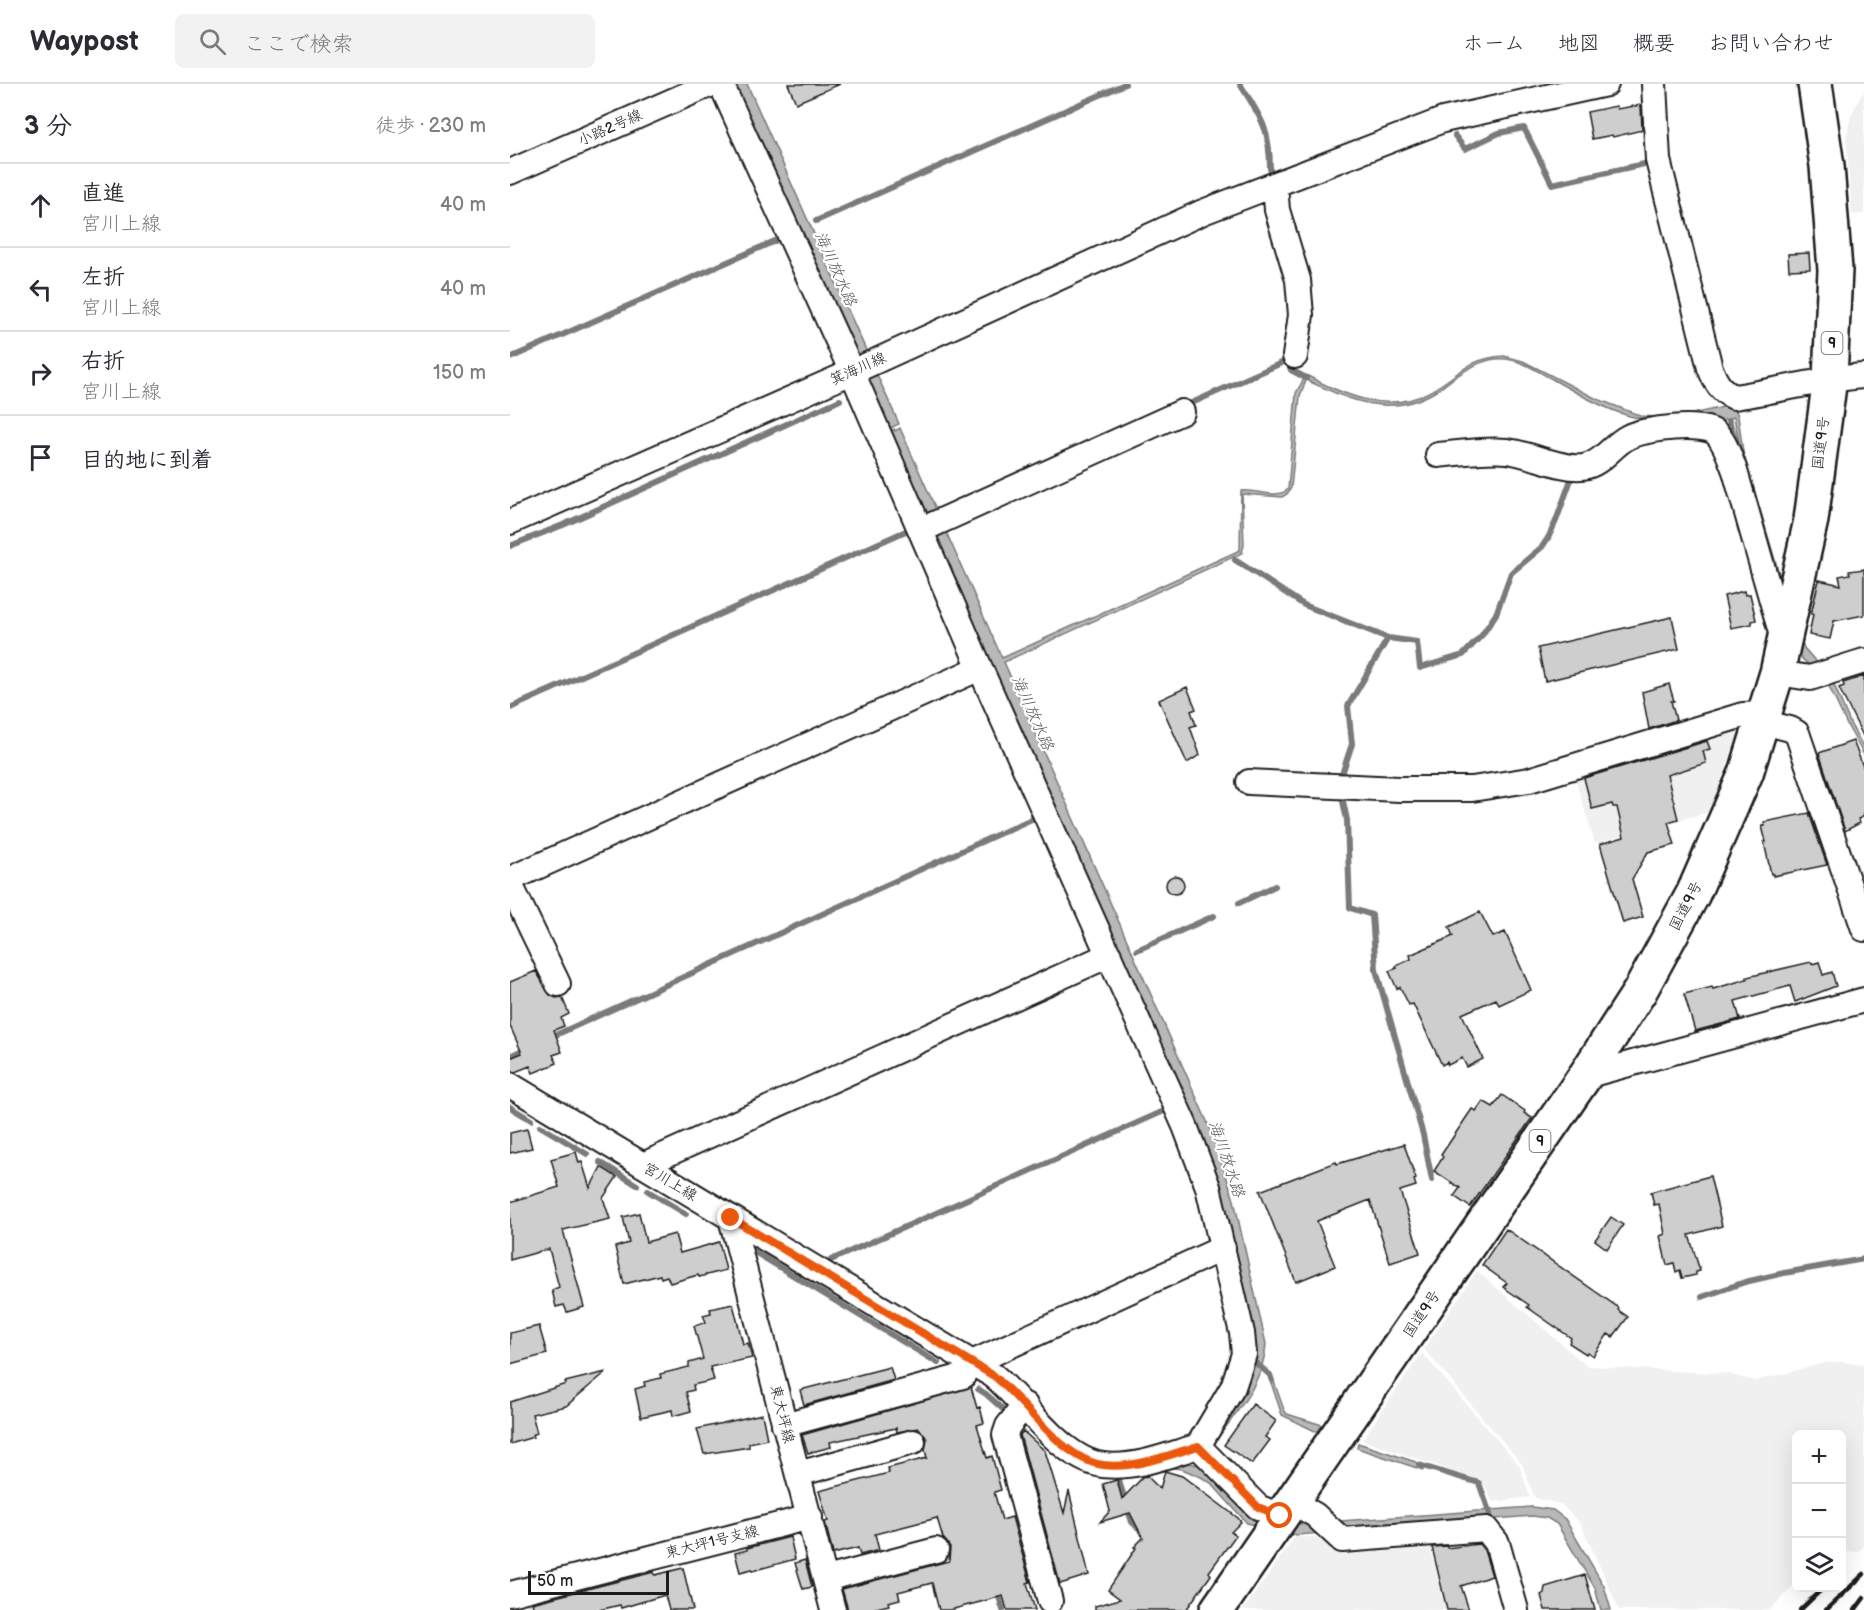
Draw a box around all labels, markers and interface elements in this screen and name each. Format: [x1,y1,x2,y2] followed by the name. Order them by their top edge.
[175,14,595,68] search box
[30,25,139,58] text: Waypost
[196,25,229,58] icon: search
[244,31,354,58] text: ここで検索
[1463,31,1525,56] text: ホーム
[1558,31,1600,56] text: 地図
[1633,31,1675,56] text: 概要
[1708,31,1834,56] text: お問い合わせ
[575,105,645,151] street label: 小路2号線
[24,111,72,142] text: 3 分
[376,114,486,138] text: 徒歩 · 230 m
[81,180,125,207] text: 直進
[24,189,57,222] icon: ahead
[440,193,486,217] text: 40 m
[81,212,161,236] text: 宮川上線
[810,229,860,310] water label: 海川放水路
[81,264,125,291] text: 左折
[24,273,57,306] icon: left
[440,277,486,301] text: 40 m
[81,296,161,320] text: 宮川上線
[1822,332,1842,354] road number: 9
[81,348,125,375] text: 右折
[827,348,889,390] street label: 箕海川線
[24,357,57,390] icon: right
[433,361,486,385] text: 150 m
[81,380,161,404] text: 宮川上線
[1808,415,1834,471] street label: 国道9号
[24,441,57,474] icon: arrive
[81,447,213,474] text: 目的地に到着
[1007,673,1057,754] water label: 海川放水路
[1665,878,1707,934] street label: 国道9号
[1204,1118,1248,1201] water label: 海川放水路
[1530,1130,1550,1152] road number: 9
[639,1158,701,1206] street label: 宮川上線
[717,1204,743,1230] route end
[1399,1286,1445,1342] street label: 国道9号
[766,1383,798,1445] street label: 東大坪線
[1792,1430,1846,1592] map controls
[1792,1430,1846,1484] button: +
[1792,1484,1846,1538] button: −
[1266,1502,1292,1528] route start
[663,1521,761,1563] street label: 東大坪1号支線
[1792,1538,1846,1592] button: layers
[528,1568,669,1596] scale bar
[537,1572,573,1591] text: 50 m

